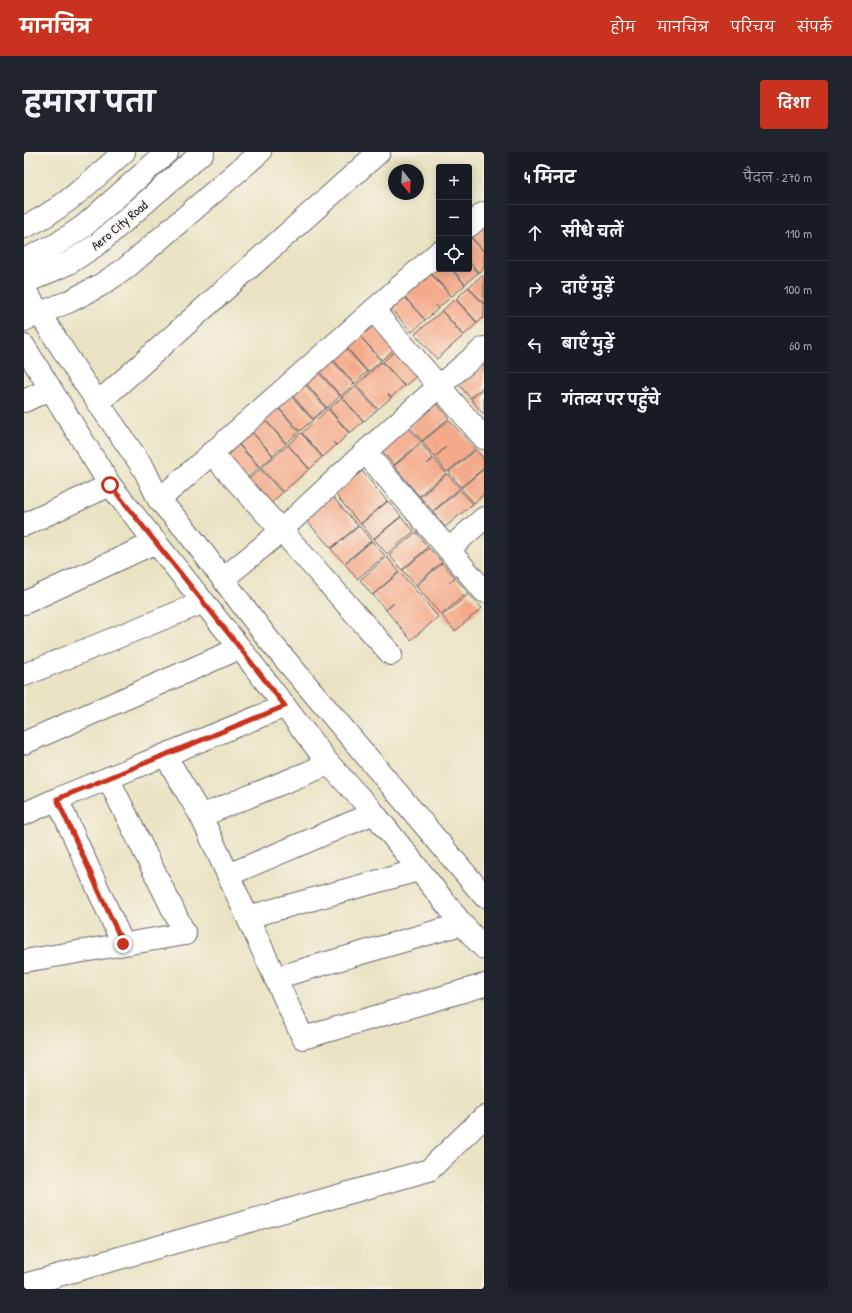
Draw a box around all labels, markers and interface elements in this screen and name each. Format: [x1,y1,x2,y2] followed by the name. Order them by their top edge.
[20,13,91,39] text: मानचित्र
[611,17,635,36] text: होम
[657,17,709,36] text: मानचित्र
[731,17,775,36] text: परिचय
[797,17,832,36] text: संपर्क
[760,80,828,129] button: दिशा
[24,83,155,121] text: हमारा पता
[388,164,424,200] north arrow
[436,164,472,272] map controls
[436,164,472,200] button: +
[524,165,576,188] text: 4 मिनट
[743,168,812,186] text: पैदल · 270 m
[87,196,151,254] street label: Aero City Road
[436,200,472,236] button: −
[562,221,623,242] text: सीधे चलें
[524,222,546,244] icon: ahead
[785,224,812,242] text: 110 m
[436,236,472,272] button: locate
[562,277,614,298] text: दाएँ मुड़ें
[524,278,546,300] icon: right
[784,280,812,298] text: 100 m
[562,333,614,354] text: बाएँ मुड़ें
[524,334,546,356] icon: left
[789,336,812,354] text: 60 m
[562,389,660,410] text: गंतव्य पर पहुँचे
[524,390,546,412] icon: arrive
[101,476,119,494] route start
[114,935,132,953] route end

